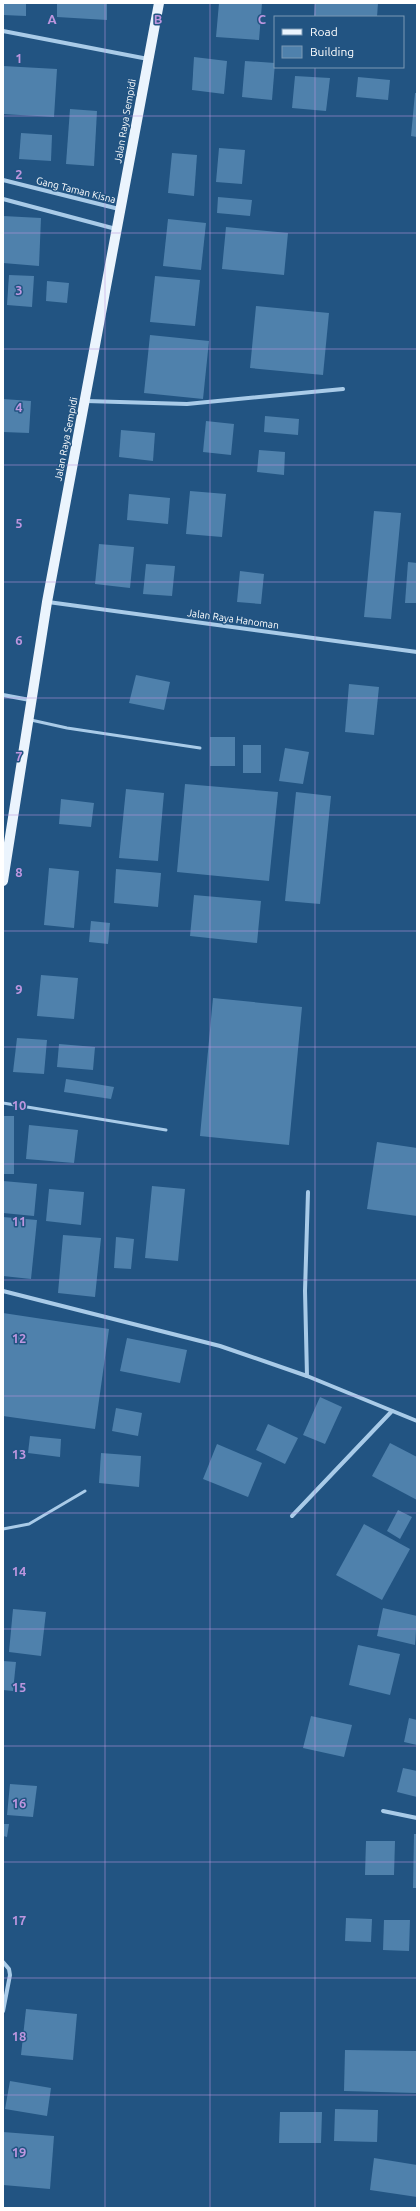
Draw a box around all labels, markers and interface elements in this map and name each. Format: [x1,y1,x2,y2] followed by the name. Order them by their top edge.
[47,12,57,26] text: A
[154,12,163,26] text: B
[258,12,267,26] text: C
[274,16,404,68] legend
[310,25,338,38] text: Road
[310,45,354,58] text: Building
[15,51,23,65] text: 1
[112,78,138,164] street label: Jalan Raya Sempidi
[15,167,23,181] text: 2
[35,175,117,205] street label: Gang Taman Kisna
[15,283,23,297] text: 3
[52,396,80,482] street label: Jalan Raya Sempidi
[15,400,23,414] text: 4
[15,516,23,530] text: 5
[186,607,280,631] street label: Jalan Raya Hanoman
[15,633,23,647] text: 6
[15,749,23,763] text: 7
[15,865,23,879] text: 8
[15,982,23,996] text: 9
[12,1098,26,1112] text: 10
[12,1214,26,1228] text: 11
[12,1331,26,1345] text: 12
[12,1447,26,1461] text: 13
[12,1564,26,1578] text: 14
[12,1680,26,1694] text: 15
[12,1796,26,1810] text: 16
[12,1913,26,1927] text: 17
[12,2029,26,2043] text: 18
[12,2145,26,2159] text: 19

